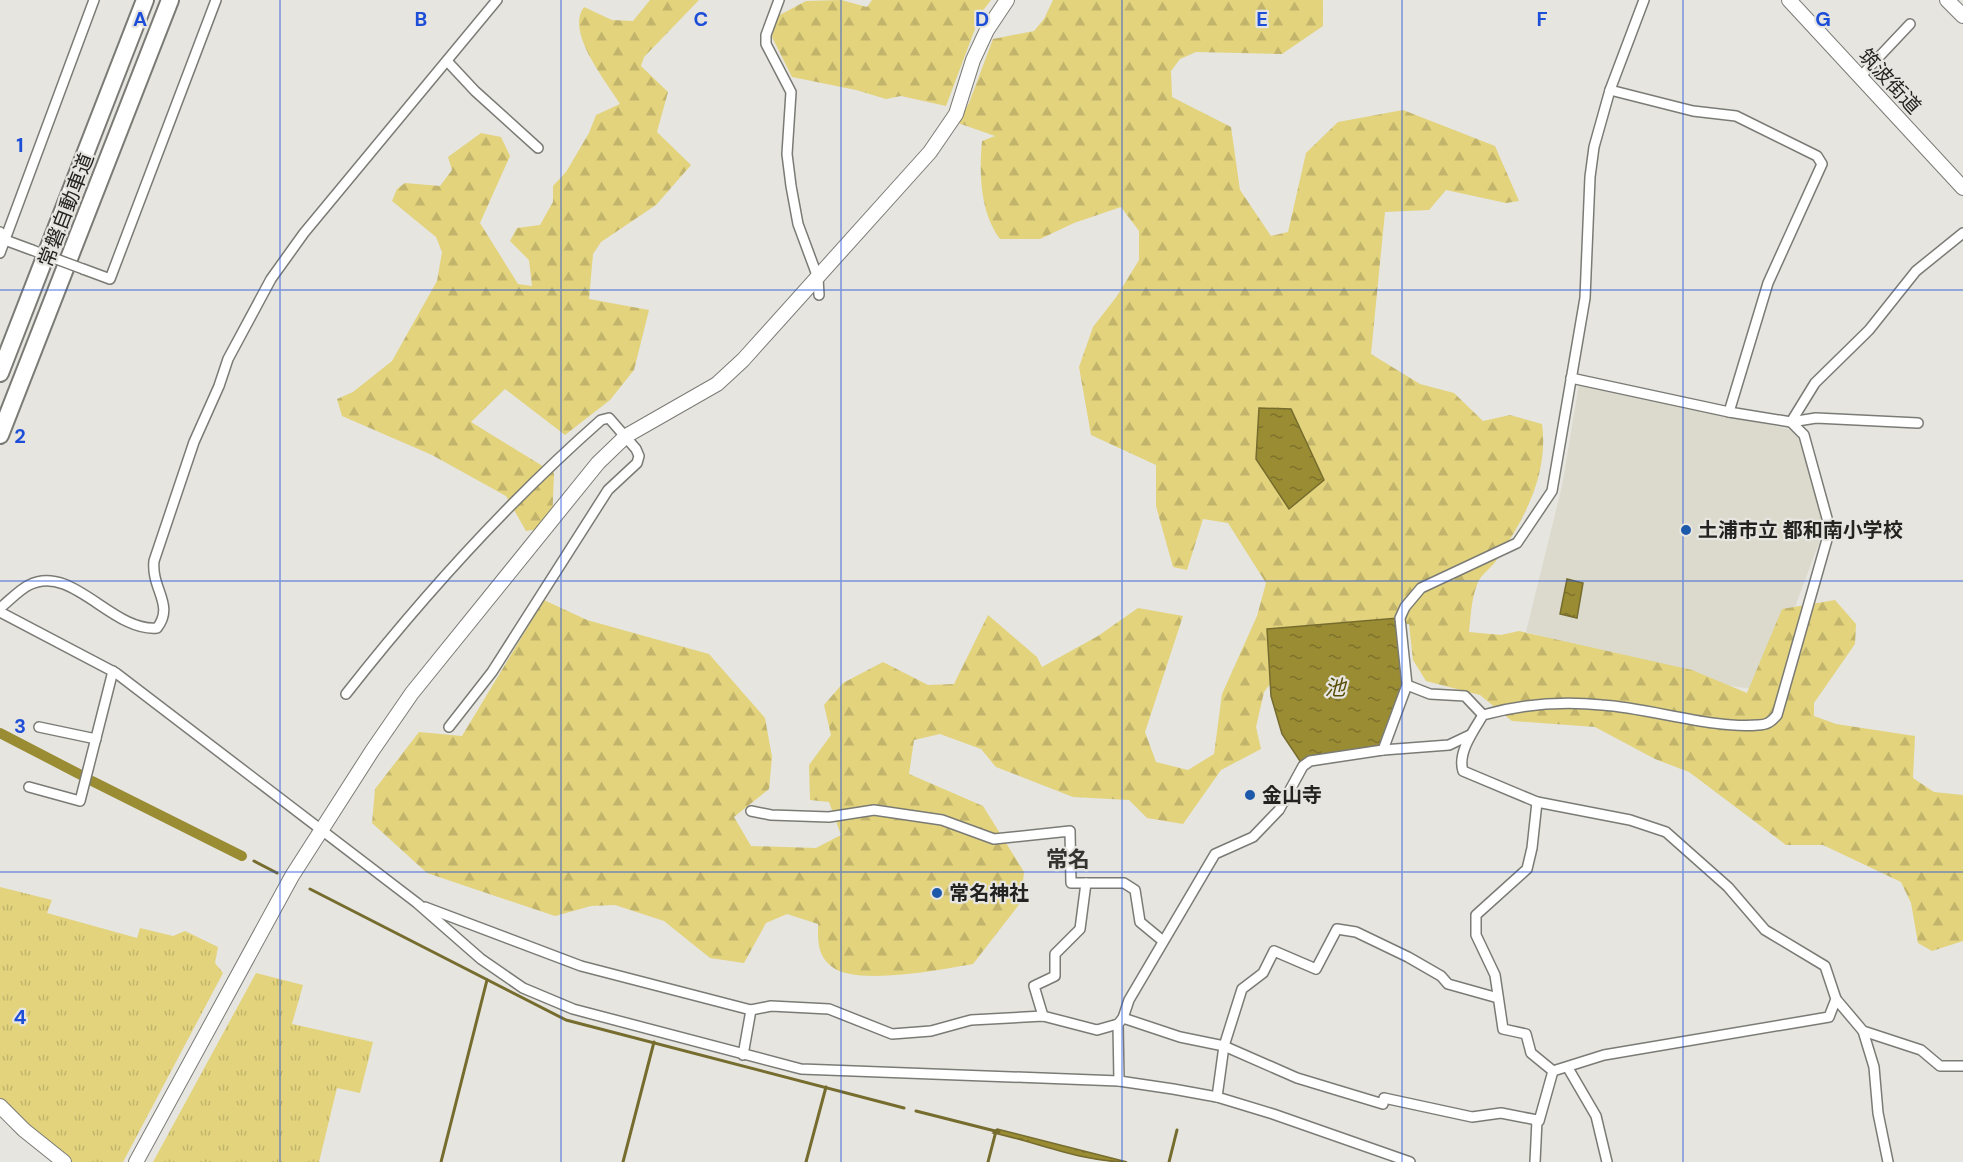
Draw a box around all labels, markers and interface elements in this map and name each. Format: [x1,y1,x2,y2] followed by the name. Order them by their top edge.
[133,6,147,32] text: A
[415,6,427,32] text: B
[694,6,708,32] text: C
[975,6,989,32] text: D
[1256,6,1268,32] text: E
[1536,6,1548,32] text: F
[1815,6,1831,32] text: G
[1853,43,1927,119] street label: 筑波街道
[16,132,24,158] text: 1
[32,149,100,271] street label: 常磐自動車道
[14,423,26,449] text: 2
[1698,517,1903,543] place label: 土浦市立 都和南小学校
[1679,523,1693,537] marker: 土浦市立 都和南小学校
[1325,674,1348,702] water label: 池
[14,713,26,739] text: 3
[1262,782,1322,808] place label: 金山寺
[1243,788,1257,802] marker: 金山寺
[1046,845,1090,874] district label: 常名
[949,880,1029,906] place label: 常名神社
[930,886,944,900] marker: 常名神社
[14,1004,27,1030] text: 4

